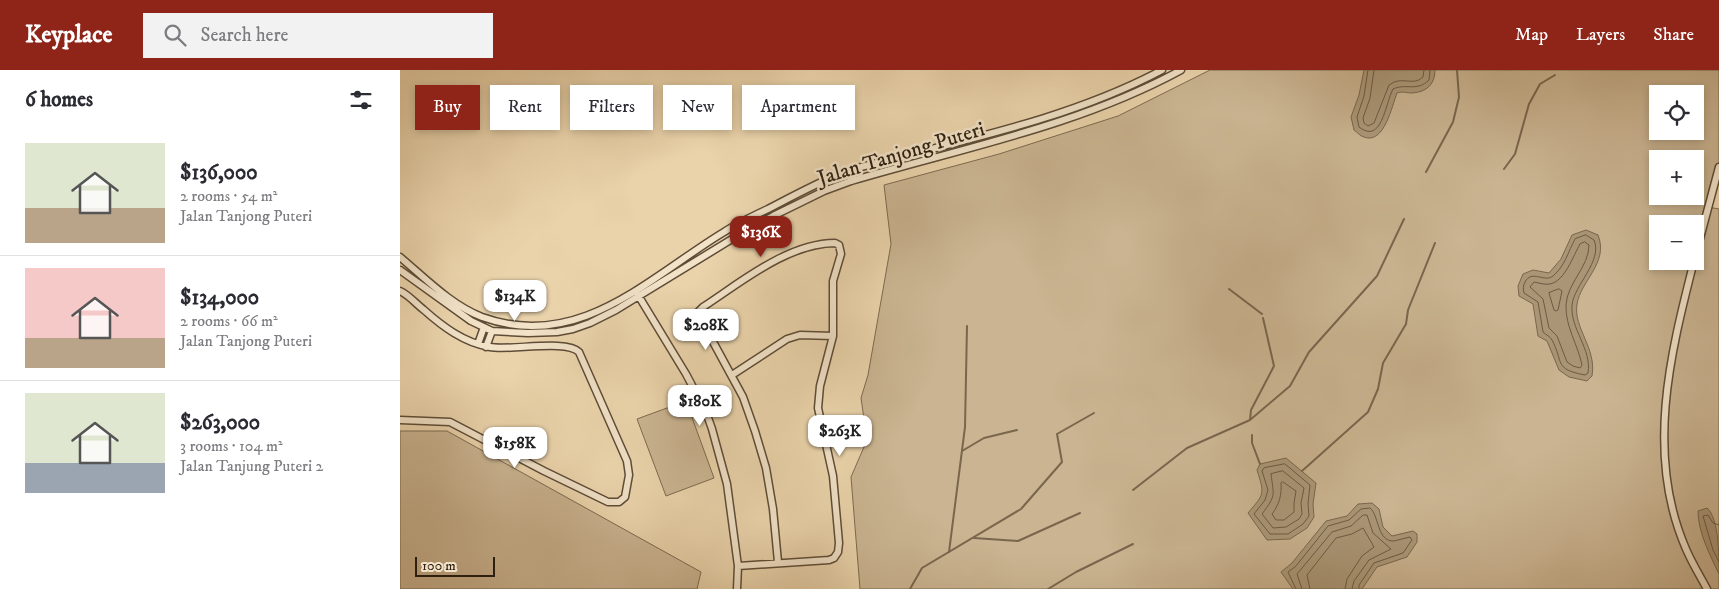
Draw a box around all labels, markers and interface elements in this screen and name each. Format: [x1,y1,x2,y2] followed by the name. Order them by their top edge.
[143,13,493,58] search box
[25,20,113,50] text: Keyplace
[161,21,189,49] icon: search
[201,24,288,47] text: Search here
[1515,24,1548,46] text: Map
[1576,24,1625,46] text: Layers
[1653,24,1694,46] text: Share
[415,85,480,130] chip: Buy
[490,85,560,130] chip: Rent
[570,85,653,130] chip: Filters
[663,85,732,130] chip: New
[742,85,855,130] chip: Apartment
[1649,85,1704,270] map controls
[1649,85,1704,140] button: locate
[347,86,375,114] icon: filters
[25,87,93,113] text: 6 homes
[813,116,988,192] street label: Jalan Tanjong Puteri
[1649,150,1704,205] button: +
[180,160,258,186] text: $136,000
[65,163,125,223] icon: home
[180,186,277,206] text: 2 rooms · 54 m²
[180,206,312,226] text: Jalan Tanjong Puteri
[1649,215,1704,270] button: −
[726,216,796,258] pin: $136K
[741,222,781,242] text: $136K
[480,280,550,322] pin: $134K
[180,285,259,311] text: $134,000
[494,286,536,306] text: $134K
[65,288,125,348] icon: home
[671,308,741,351] pin: $208K
[180,311,278,331] text: 2 rooms · 66 m²
[684,315,728,335] text: $208K
[180,331,312,351] text: Jalan Tanjong Puteri
[665,384,735,427] pin: $180K
[679,391,721,411] text: $180K
[180,410,260,436] text: $263,000
[65,413,125,473] icon: home
[805,414,875,457] pin: $263K
[819,421,861,441] text: $263K
[480,426,550,469] pin: $158K
[494,433,536,453] text: $158K
[180,436,283,456] text: 3 rooms · 104 m²
[180,456,323,476] text: Jalan Tanjung Puteri 2
[415,554,495,577] scale bar
[422,557,456,575] text: 100 m

